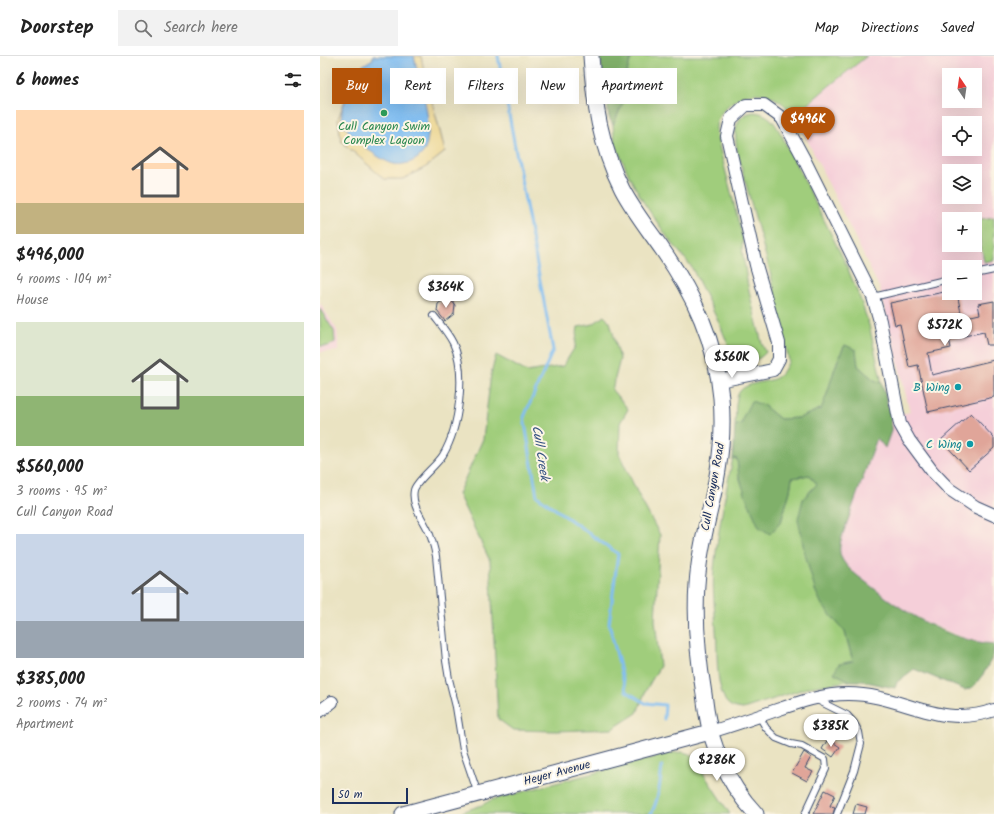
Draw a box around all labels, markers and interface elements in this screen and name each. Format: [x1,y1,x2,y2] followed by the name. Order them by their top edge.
[118,10,398,46] search box
[20,13,94,43] text: Doorstep
[164,16,238,40] text: Search here
[132,17,154,39] icon: search
[814,17,839,39] text: Map
[861,17,919,39] text: Directions
[941,17,974,39] text: Saved
[16,67,79,94] text: 6 homes
[332,68,382,104] chip: Buy
[390,68,446,104] chip: Rent
[454,68,518,104] chip: Filters
[526,68,579,104] chip: New
[587,68,677,104] chip: Apartment
[942,68,982,108] north arrow
[942,68,982,300] map controls
[282,69,304,91] icon: filters
[780,107,836,141] pin: $496K
[379,108,389,118] marker: Cull Canyon Swim Complex Lagoon
[790,109,826,130] text: $496K
[942,116,982,156] button: locate
[338,117,430,150] place label: Cull Canyon Swim Complex Lagoon
[124,136,196,208] icon: home
[942,164,982,204] button: layers
[942,212,982,252] button: +
[16,242,84,269] text: $496,000
[942,260,982,300] button: −
[16,269,111,290] text: 4 rooms · 104 m²
[418,275,474,309] pin: $364K
[428,277,464,298] text: $364K
[16,290,48,311] text: House
[917,313,973,347] pin: $572K
[927,315,963,336] text: $572K
[704,345,760,379] pin: $560K
[714,347,750,368] text: $560K
[124,348,196,420] icon: home
[913,378,950,397] place label: B Wing
[953,382,963,392] marker: B Wing
[525,424,555,484] water label: Cull Creek
[926,435,962,454] place label: C Wing
[965,439,975,449] marker: C Wing
[696,440,730,533] street label: Cull Canyon Road
[16,454,83,481] text: $560,000
[16,481,107,502] text: 3 rooms · 95 m²
[16,502,113,523] text: Cull Canyon Road
[124,560,196,632] icon: home
[16,666,85,693] text: $385,000
[16,693,107,714] text: 2 rooms · 74 m²
[16,714,74,735] text: Apartment
[803,714,859,748] pin: $385K
[813,716,849,737] text: $385K
[689,748,745,782] pin: $286K
[698,750,736,771] text: $286K
[521,755,593,791] street label: Heyer Avenue
[332,786,408,805] scale bar
[338,786,363,804] text: 50 m

